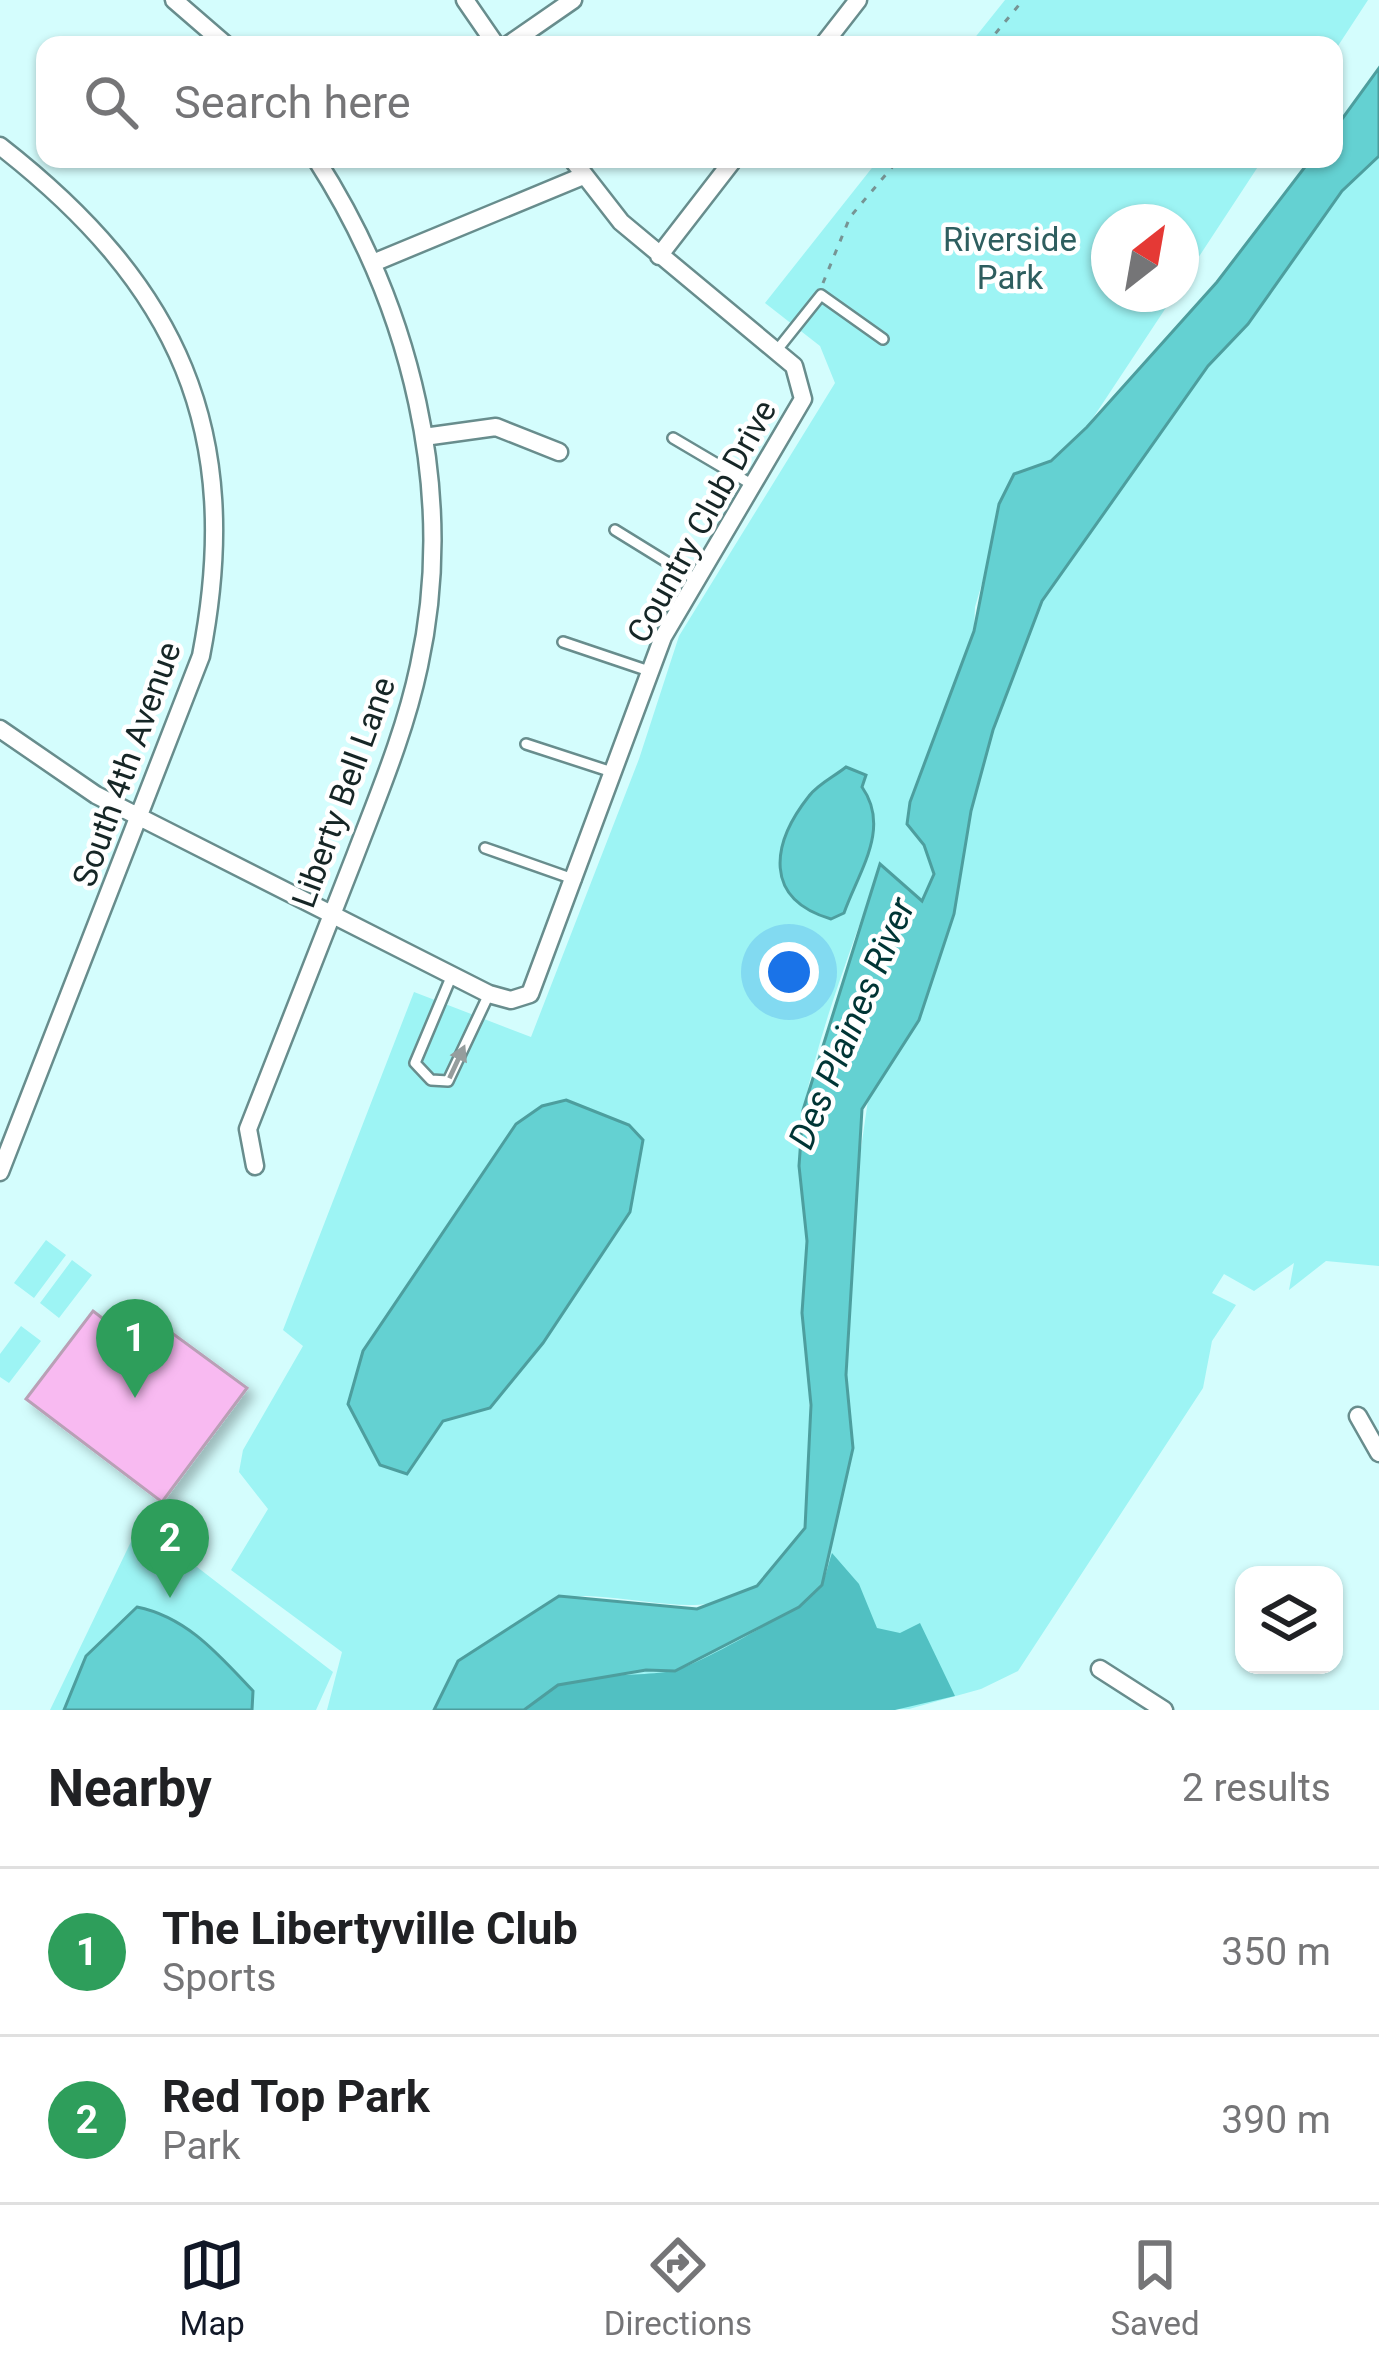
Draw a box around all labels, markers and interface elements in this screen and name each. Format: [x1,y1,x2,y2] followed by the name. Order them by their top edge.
[36,36,1343,168] search box
[78,69,144,135] icon: search
[174,76,411,129] text: Search here
[1091,204,1199,312] north arrow
[943,220,1077,297] park label: Riverside Park
[619,393,784,649] street label: Country Club Drive
[64,637,189,892] street label: South 4th Avenue
[284,672,403,913] street label: Liberty Bell Lane
[780,891,924,1155] water label: Des Plaines River
[759,942,819,1002] your location
[447,1044,467,1079] one-way arrow
[96,1299,174,1398] pin: 1
[131,1499,209,1598] pin: 2
[1235,1566,1343,1674] map controls
[1235,1566,1343,1674] button: layers
[48,1759,212,1818] text: Nearby
[1182,1765,1331,1811] text: 2 results
[162,1902,578,1955] text: The Libertyville Club
[76,1929,98,1975] text: 1
[1221,1929,1331,1975] text: 350 m
[162,1955,276,2001] text: Sports
[162,2070,430,2123] text: Red Top Park
[76,2097,98,2143] text: 2
[1221,2097,1331,2143] text: 390 m
[162,2123,241,2169] text: Park
[179,2232,245,2343] tab: Map
[604,2232,752,2343] tab: Directions
[1111,2232,1200,2343] tab: Saved

